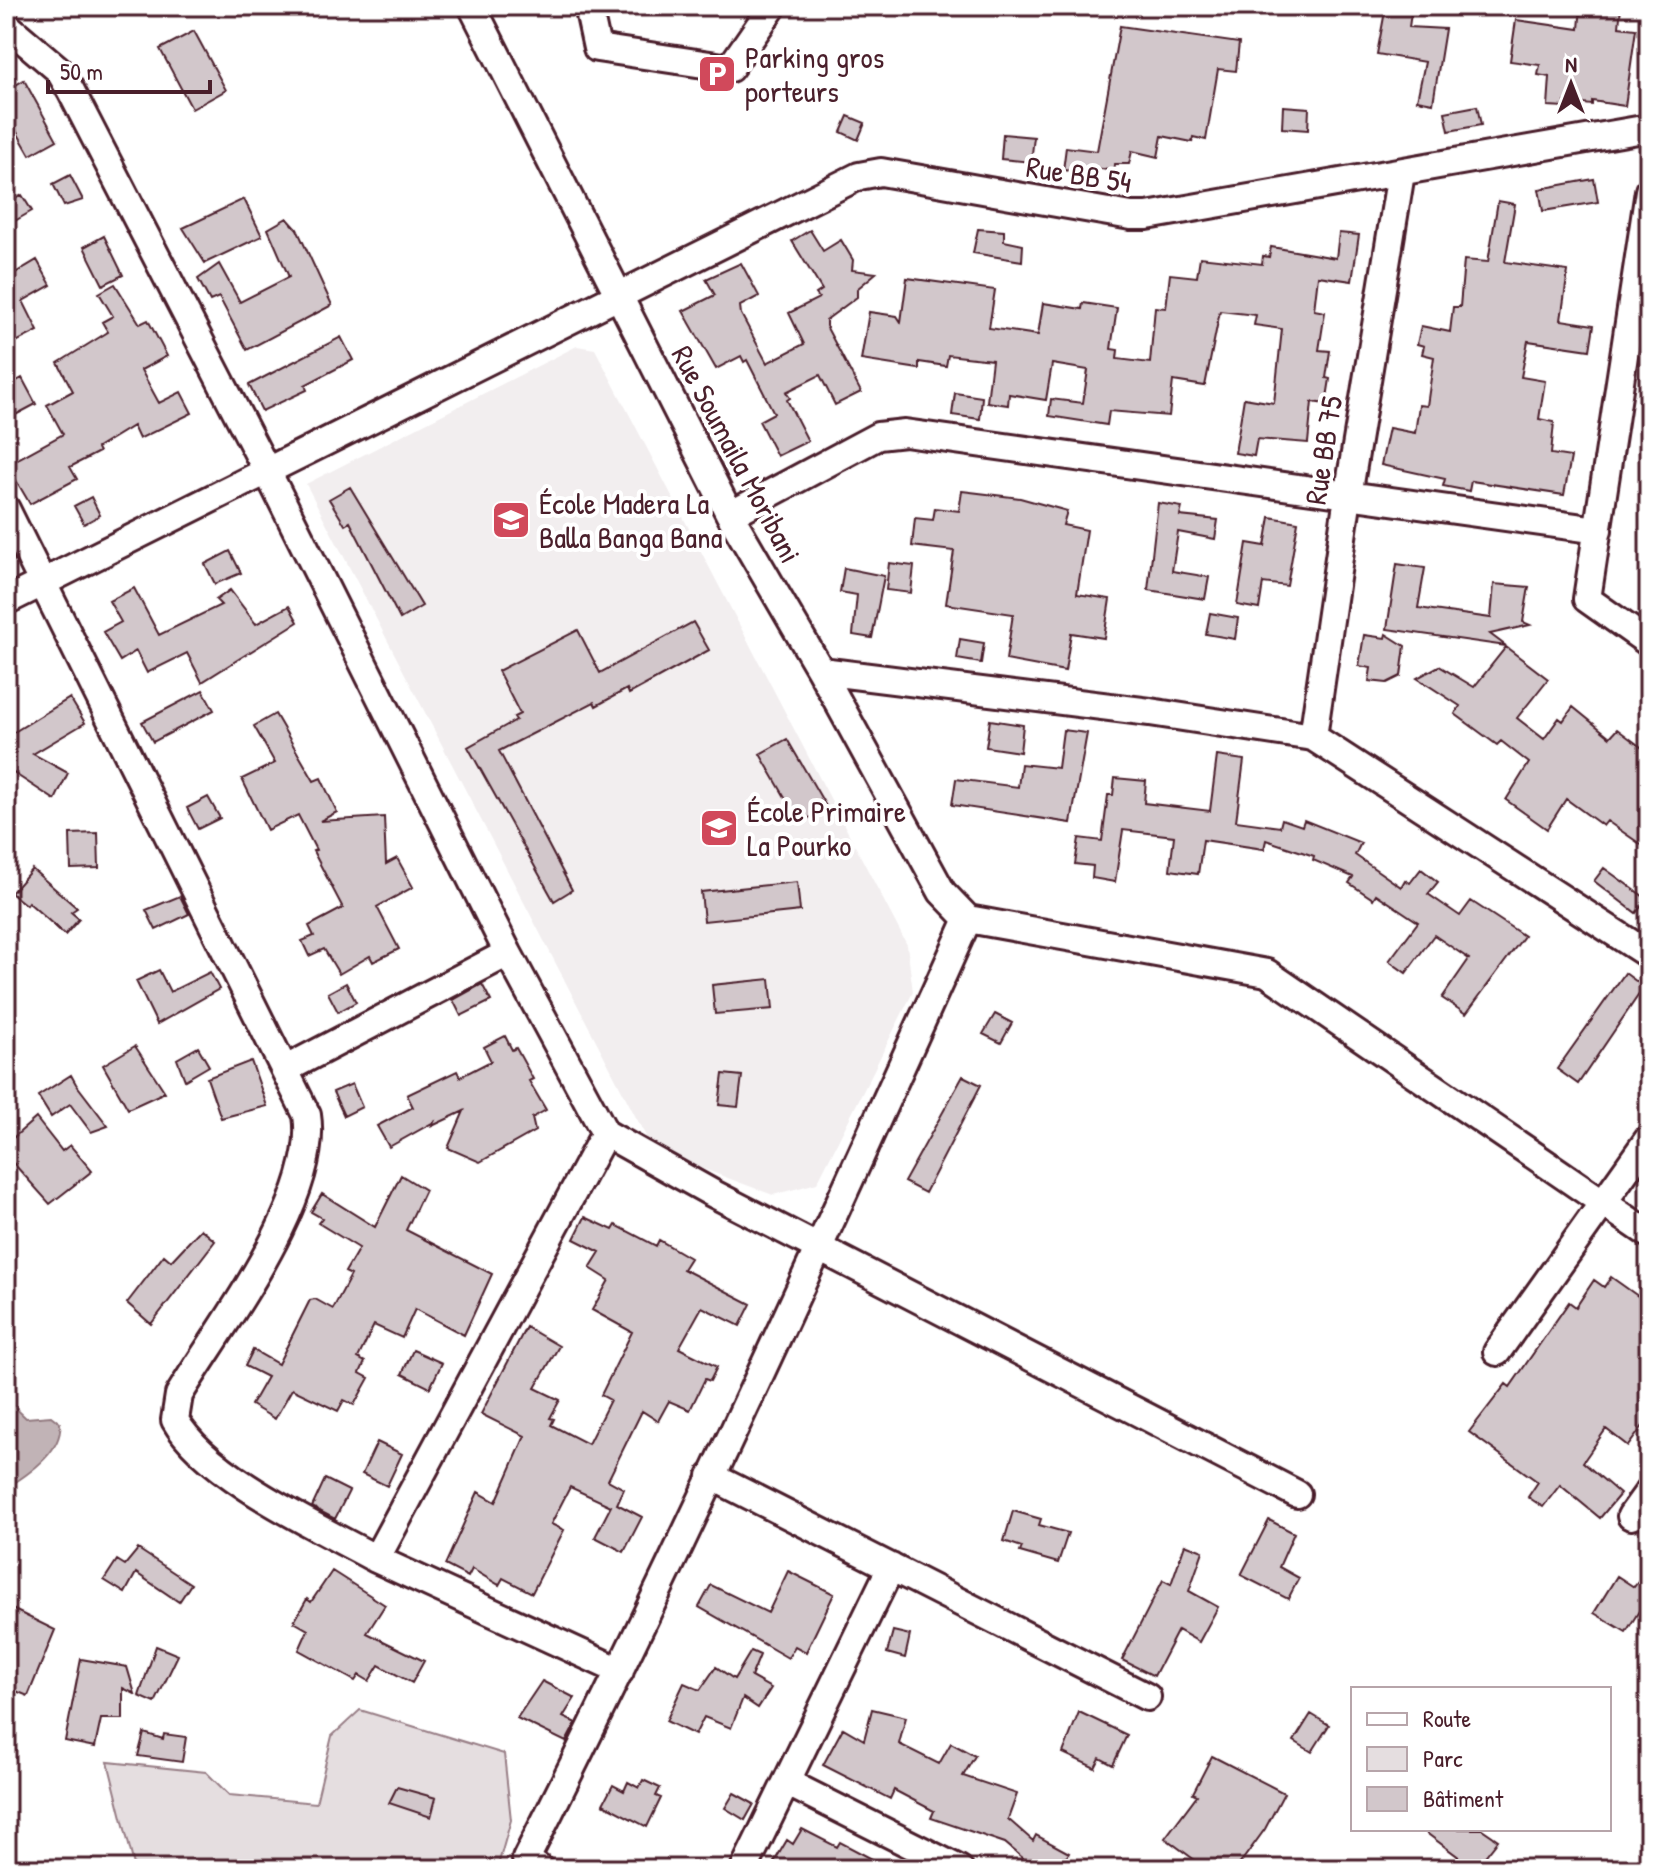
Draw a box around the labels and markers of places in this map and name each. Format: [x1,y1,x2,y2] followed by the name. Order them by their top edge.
[745,37,884,111] place label: Parking gros porteurs
[696,53,738,95] parking icon: Parking gros porteurs
[539,483,723,557] place label: École Madera La Balla Banga Bana
[490,499,532,541] school or university icon: École Madera La Balla Banga Bana
[747,791,906,865] place label: École Primaire La Pourko
[698,807,740,849] school or university icon: École Primaire La Pourko

